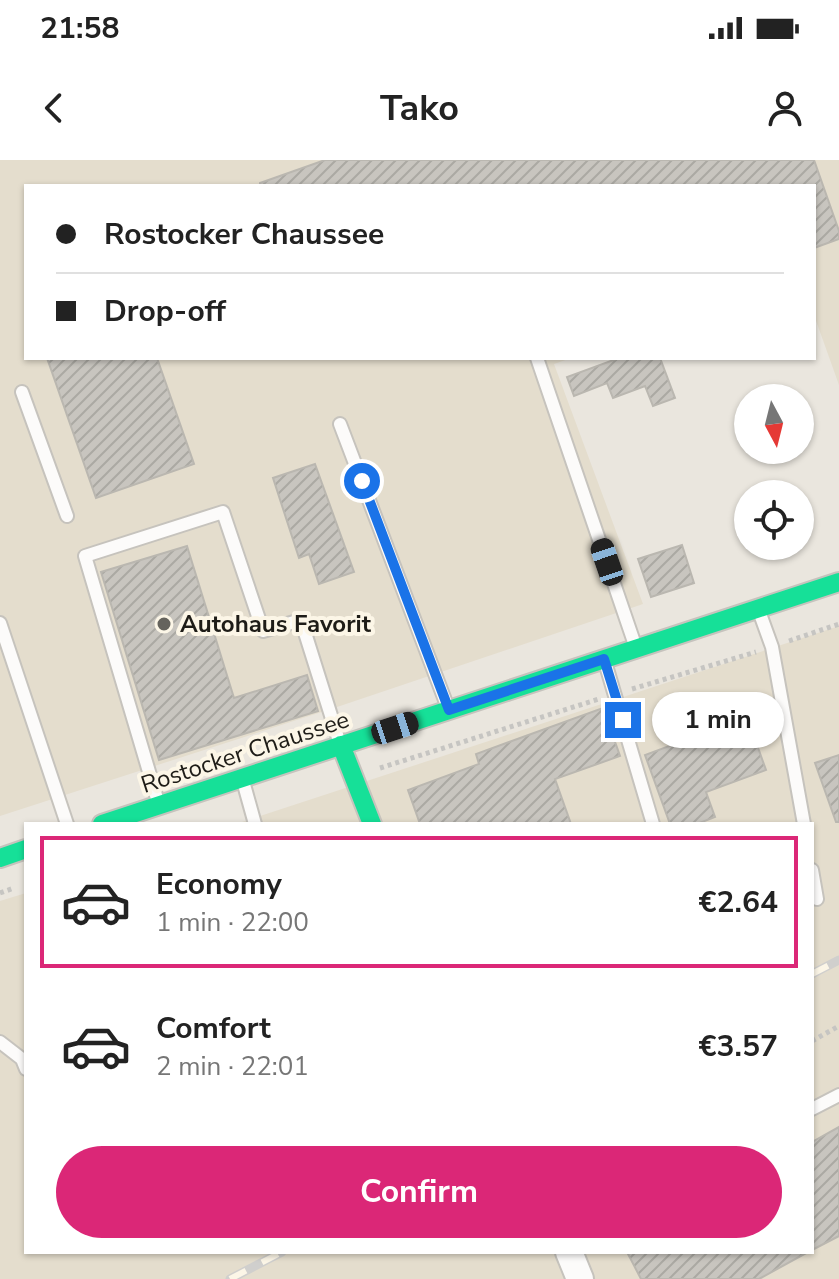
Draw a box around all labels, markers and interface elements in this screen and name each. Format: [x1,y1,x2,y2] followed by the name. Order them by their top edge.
[40,8,119,49] text: 21:58
[380,84,459,133] text: Tako
[32,86,76,130] icon: back
[763,86,807,130] icon: person
[104,214,384,255] text: Rostocker Chaussee
[104,291,226,332] text: Drop-off
[734,384,814,464] north arrow
[734,384,814,560] map controls
[344,463,380,499] route start
[734,480,814,560] button: locate
[588,535,626,589] car
[180,608,372,640] place label: Autohaus Favorit
[155,615,173,633] marker: Autohaus Favorit
[651,692,783,748] callout: 1 min
[605,702,641,738] route end
[684,702,752,737] text: 1 min
[137,703,353,801] street label: Rostocker Chaussee
[368,709,422,747] car
[156,864,282,905] text: Economy
[60,866,132,938] icon: car
[699,882,778,923] text: €2.64
[156,905,309,940] text: 1 min · 22:00
[156,1008,271,1049] text: Comfort
[60,1010,132,1082] icon: car
[699,1026,778,1067] text: €3.57
[156,1049,309,1084] text: 2 min · 22:01
[56,1146,782,1238] button: Confirm

